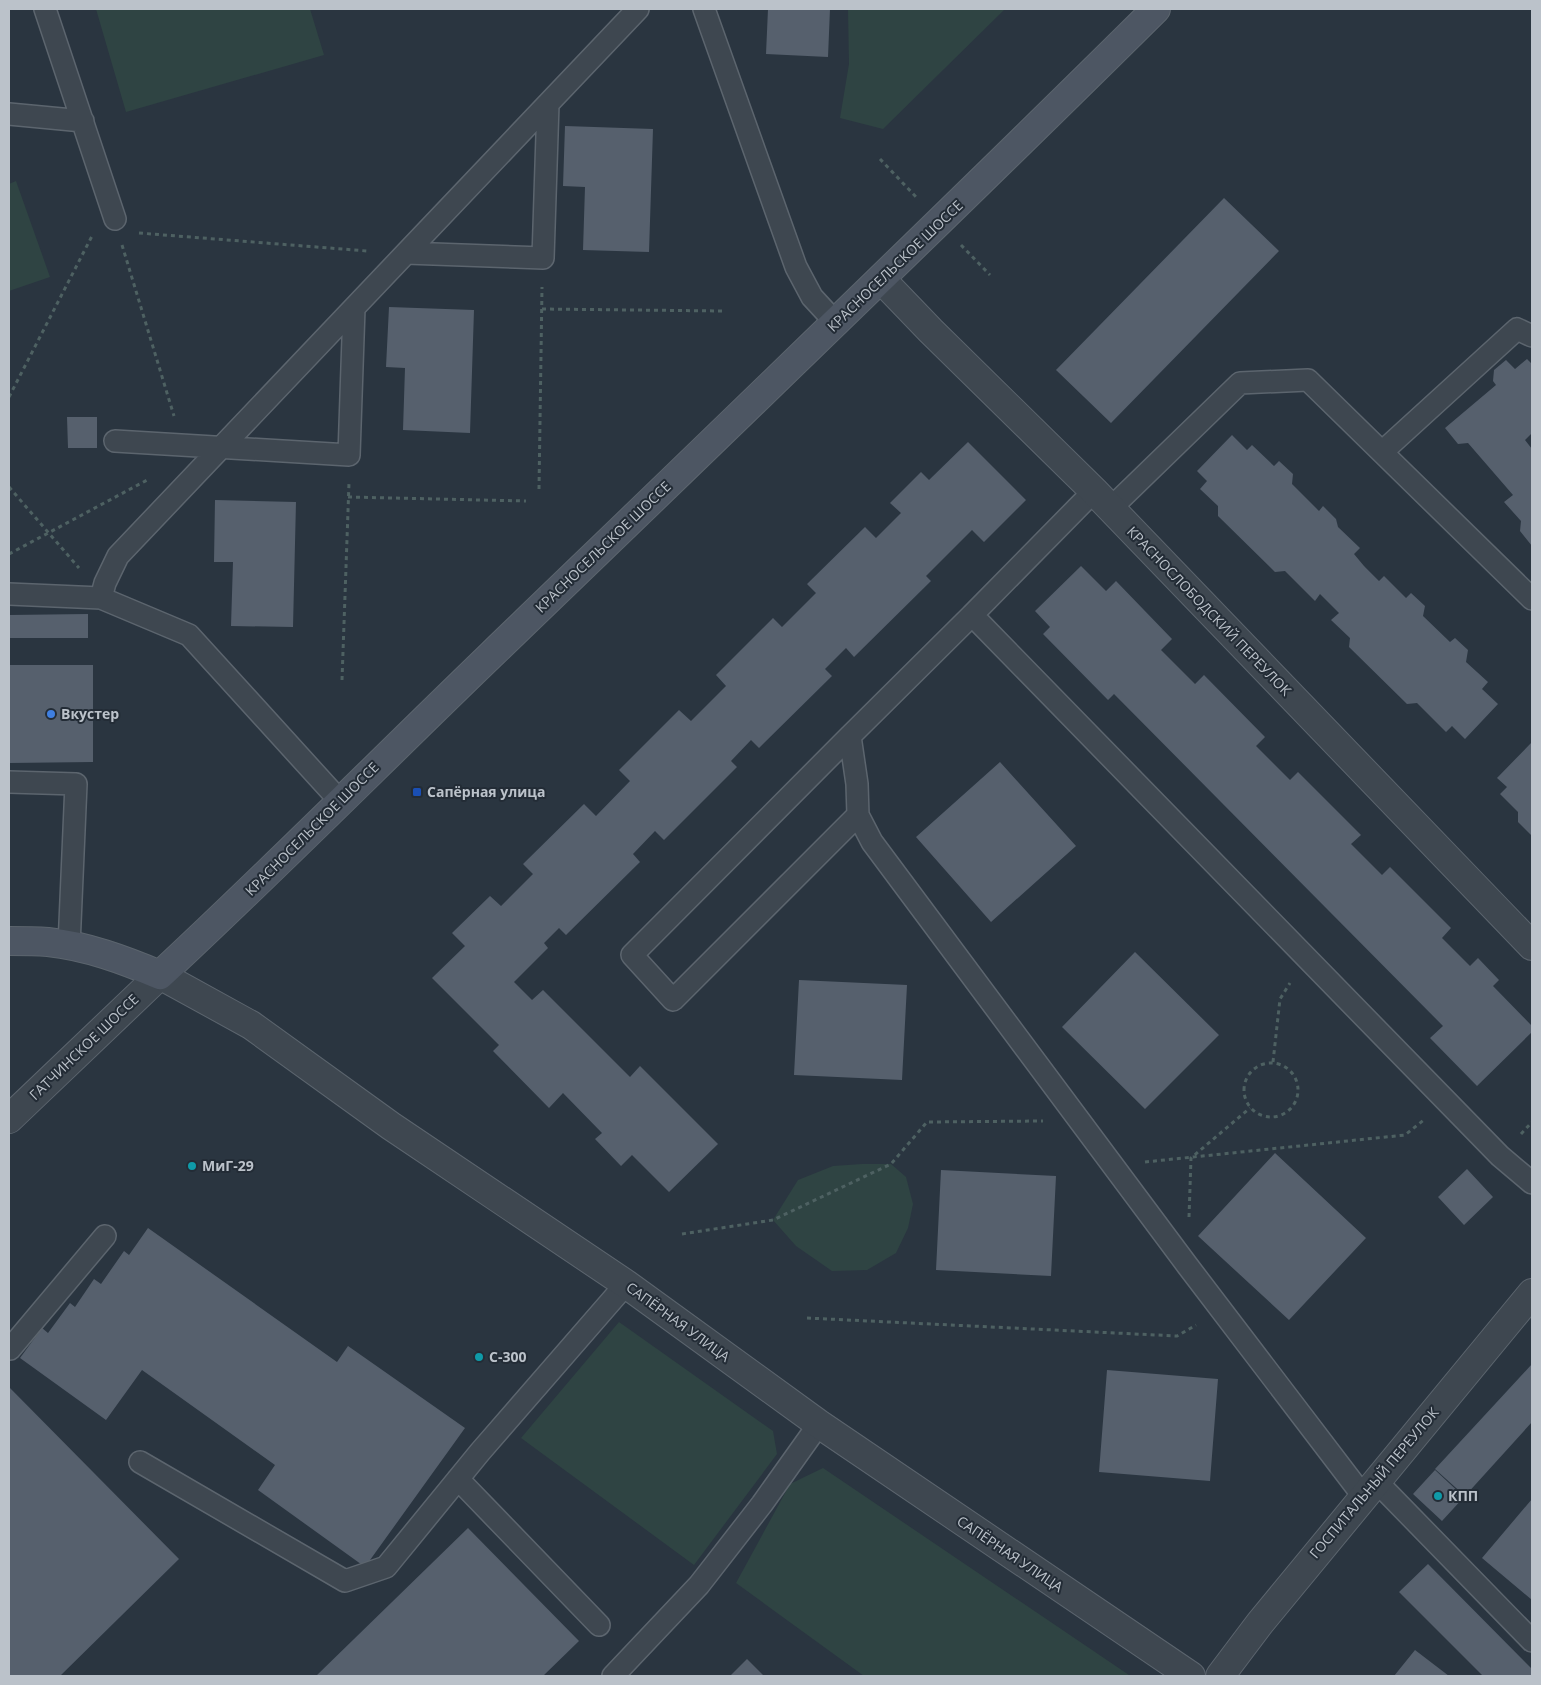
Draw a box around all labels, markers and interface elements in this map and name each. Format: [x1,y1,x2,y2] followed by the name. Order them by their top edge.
[823,196,967,336] street label: КРАСНОСЕЛЬСКОЕ ШОССЕ
[531,477,675,617] street label: КРАСНОСЕЛЬСКОЕ ШОССЕ
[1123,522,1296,700] street label: КРАСНОСЛОБОДСКИЙ ПЕРЕУЛОК
[61,704,119,723] place label: Вкустер
[45,708,57,720] marker: Вкустер
[241,758,383,900] street label: КРАСНОСЕЛЬСКОЕ ШОССЕ
[427,782,545,801] place label: Сапёрная улица
[411,786,423,798] marker: Сапёрная улица
[25,989,142,1104] street label: ГАТЧИНСКОЕ ШОССЕ
[202,1156,254,1175] place label: МиГ-29
[186,1160,198,1172] marker: МиГ-29
[623,1277,734,1366] street label: САПЁРНАЯ УЛИЦА
[489,1347,526,1366] place label: С-300
[473,1351,485,1363] marker: С-300
[1305,1403,1443,1562] street label: ГОСПИТАЛЬНЫЙ ПЕРЕУЛОК
[1448,1486,1478,1505] place label: КПП
[1432,1490,1444,1502] marker: КПП
[954,1511,1067,1596] street label: САПЁРНАЯ УЛИЦА

